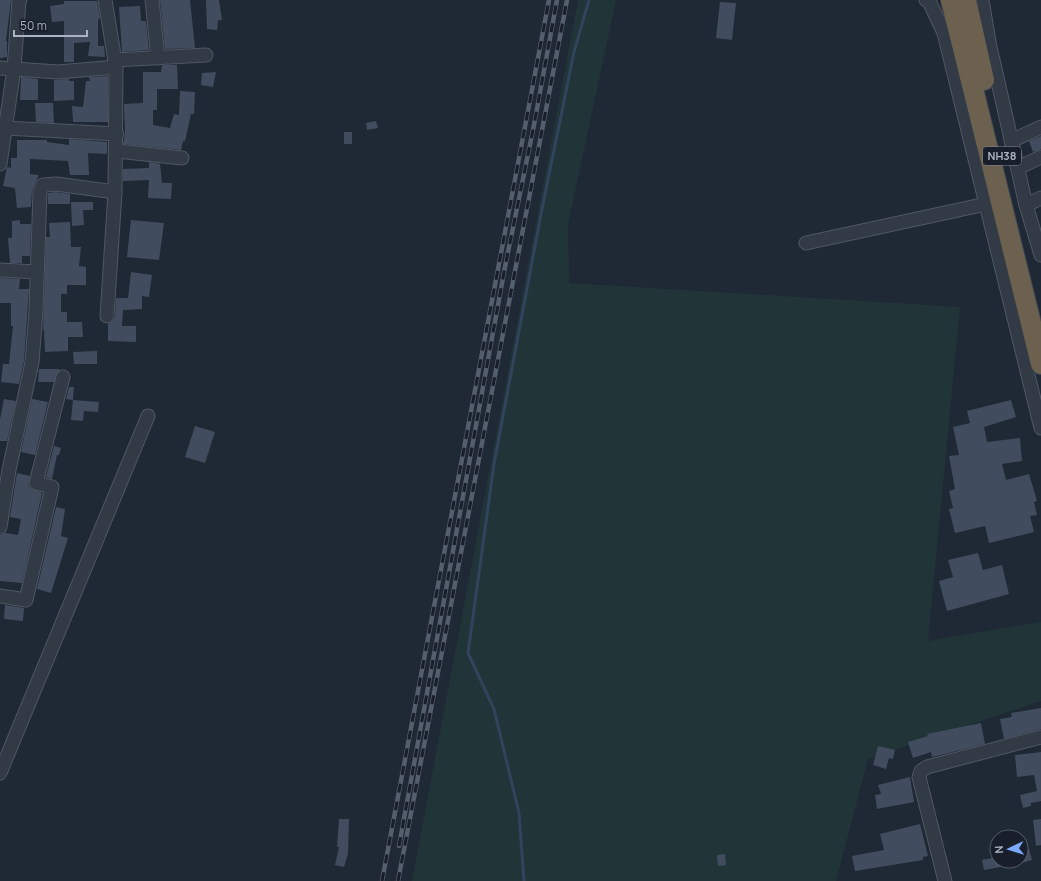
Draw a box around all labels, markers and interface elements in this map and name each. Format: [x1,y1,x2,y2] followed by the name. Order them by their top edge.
[14,12,87,38] scale bar
[20,17,47,34] text: 50 m
[983,147,1021,165] road number: NH38
[989,829,1029,869] north arrow
[991,845,1006,854] text: N

